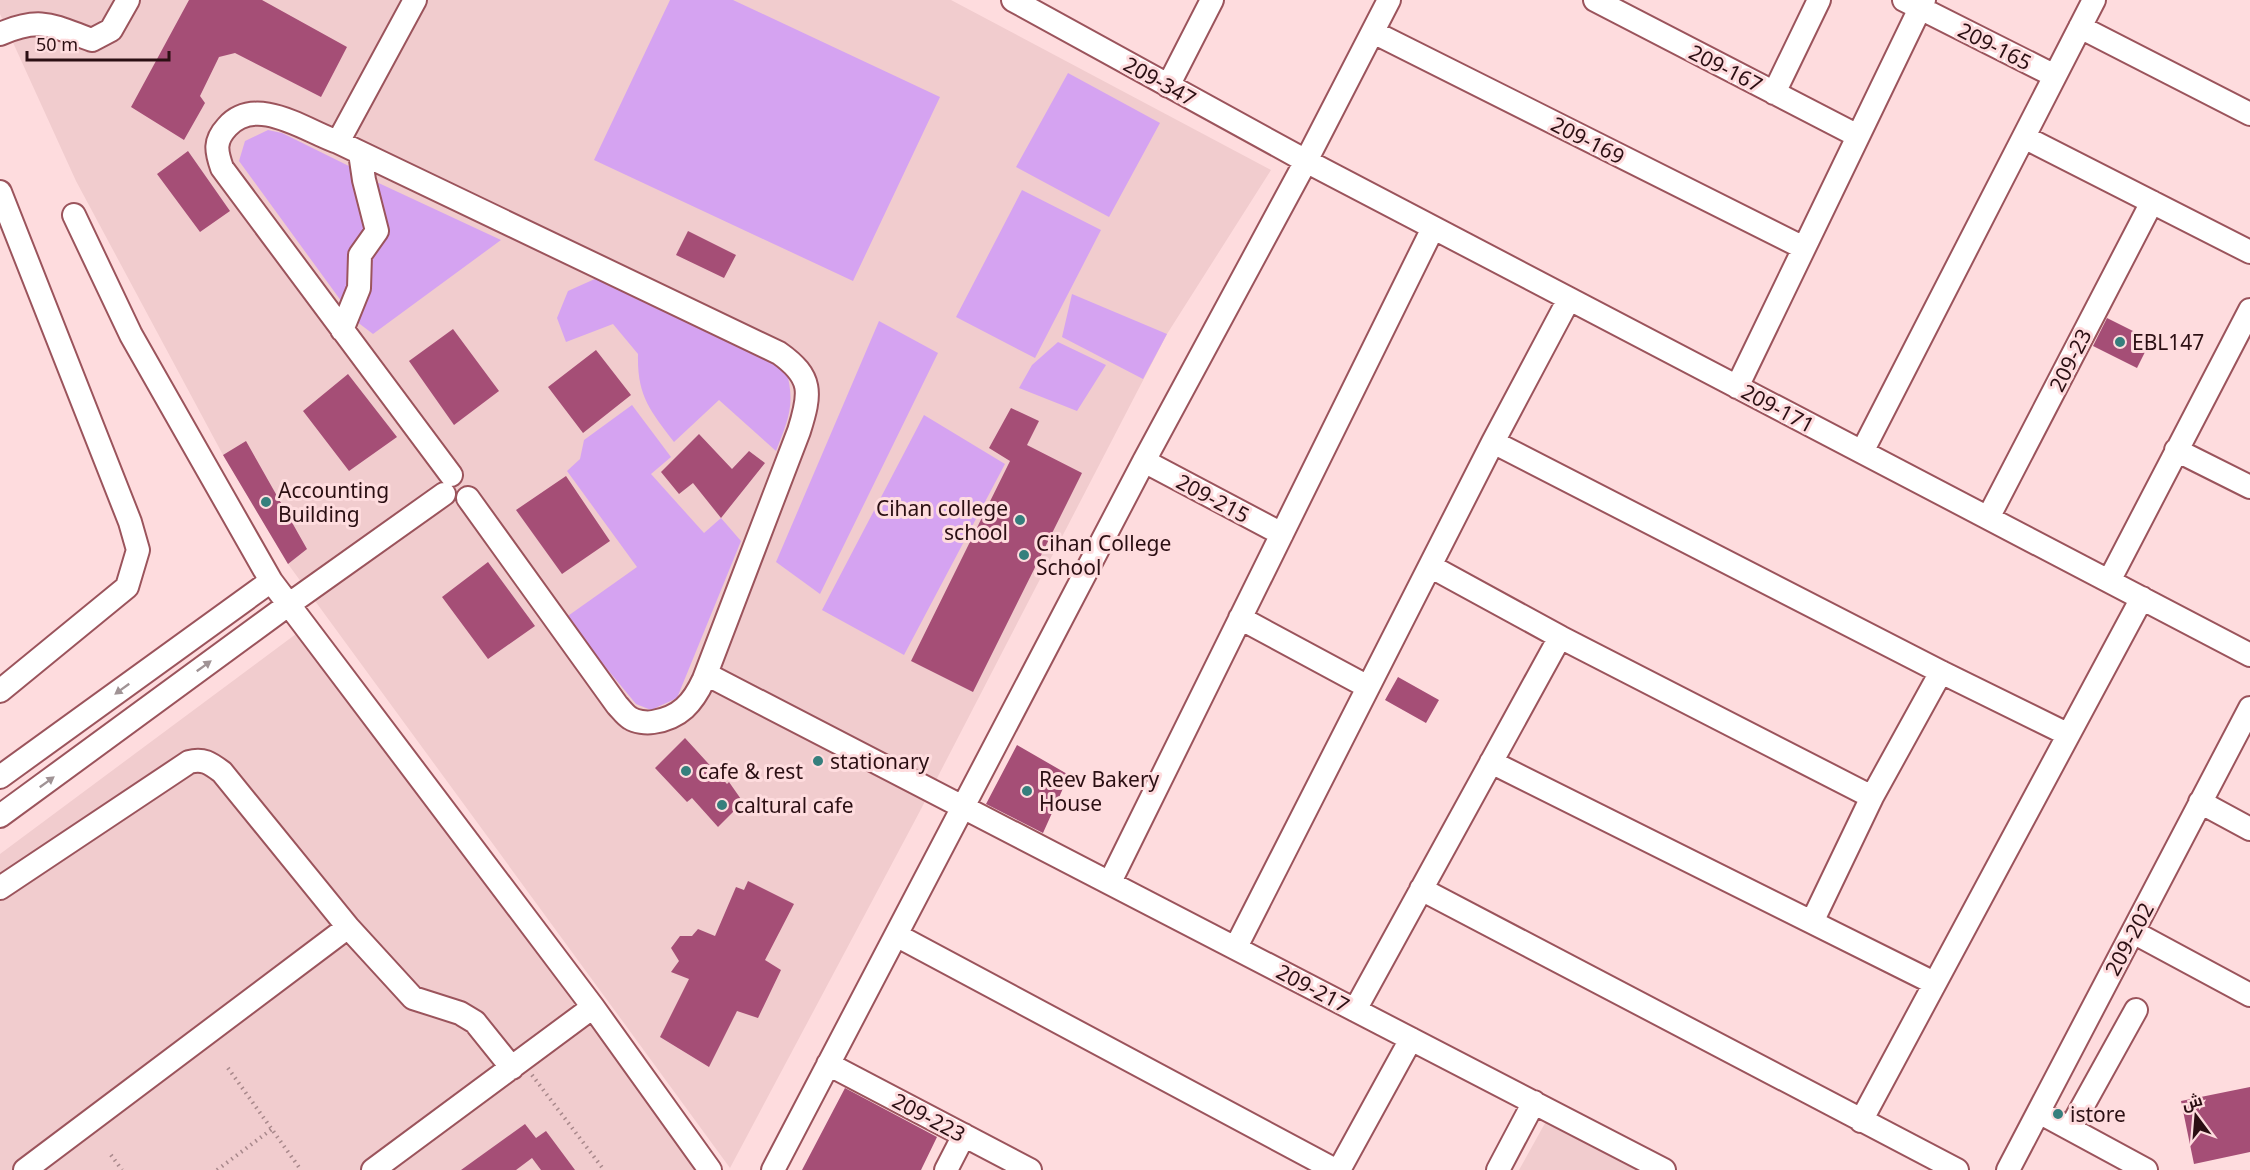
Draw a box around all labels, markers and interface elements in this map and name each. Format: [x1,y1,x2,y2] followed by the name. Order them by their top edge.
[1954,16,2036,76] street label: 209-165
[27,24,170,62] scale bar
[36,32,78,56] text: 50 m
[1685,38,1767,98] street label: 209-167
[1119,50,1201,112] street label: 209-347
[1547,110,1629,170] street label: 209-169
[2042,324,2098,396] street label: 209-23
[2132,328,2204,356] place label: EBL147
[2113,335,2127,349] marker: EBL147
[1737,377,1819,439] street label: 209-171
[1172,467,1254,529] street label: 209-215
[278,476,389,528] place label: Accounting Building
[876,494,1008,546] place label: Cihan college school
[259,495,273,509] marker: Accounting Building
[1013,513,1027,527] marker: Cihan college school
[1036,529,1171,581] place label: Cihan College School
[1017,548,1031,562] marker: Cihan College School
[196,660,212,672] one-way arrow
[114,683,129,695] one-way arrow
[830,747,930,775] place label: stationary
[811,754,825,768] marker: stationary
[698,757,803,785] place label: cafe & rest
[679,764,693,778] marker: cafe & rest
[1039,765,1160,817] place label: Reev Bakery House
[40,776,55,788] one-way arrow
[1020,784,1034,798] marker: Reev Bakery House
[734,791,854,819] place label: caltural cafe
[715,798,729,812] marker: caltural cafe
[2098,898,2160,980] street label: 209-202
[1272,957,1354,1019] street label: 209-217
[888,1086,970,1148] street label: 209-223
[2166,1086,2226,1146] north arrow
[2179,1088,2205,1115] text: ش
[2070,1100,2126,1128] place label: istore
[2051,1107,2065,1121] marker: istore

